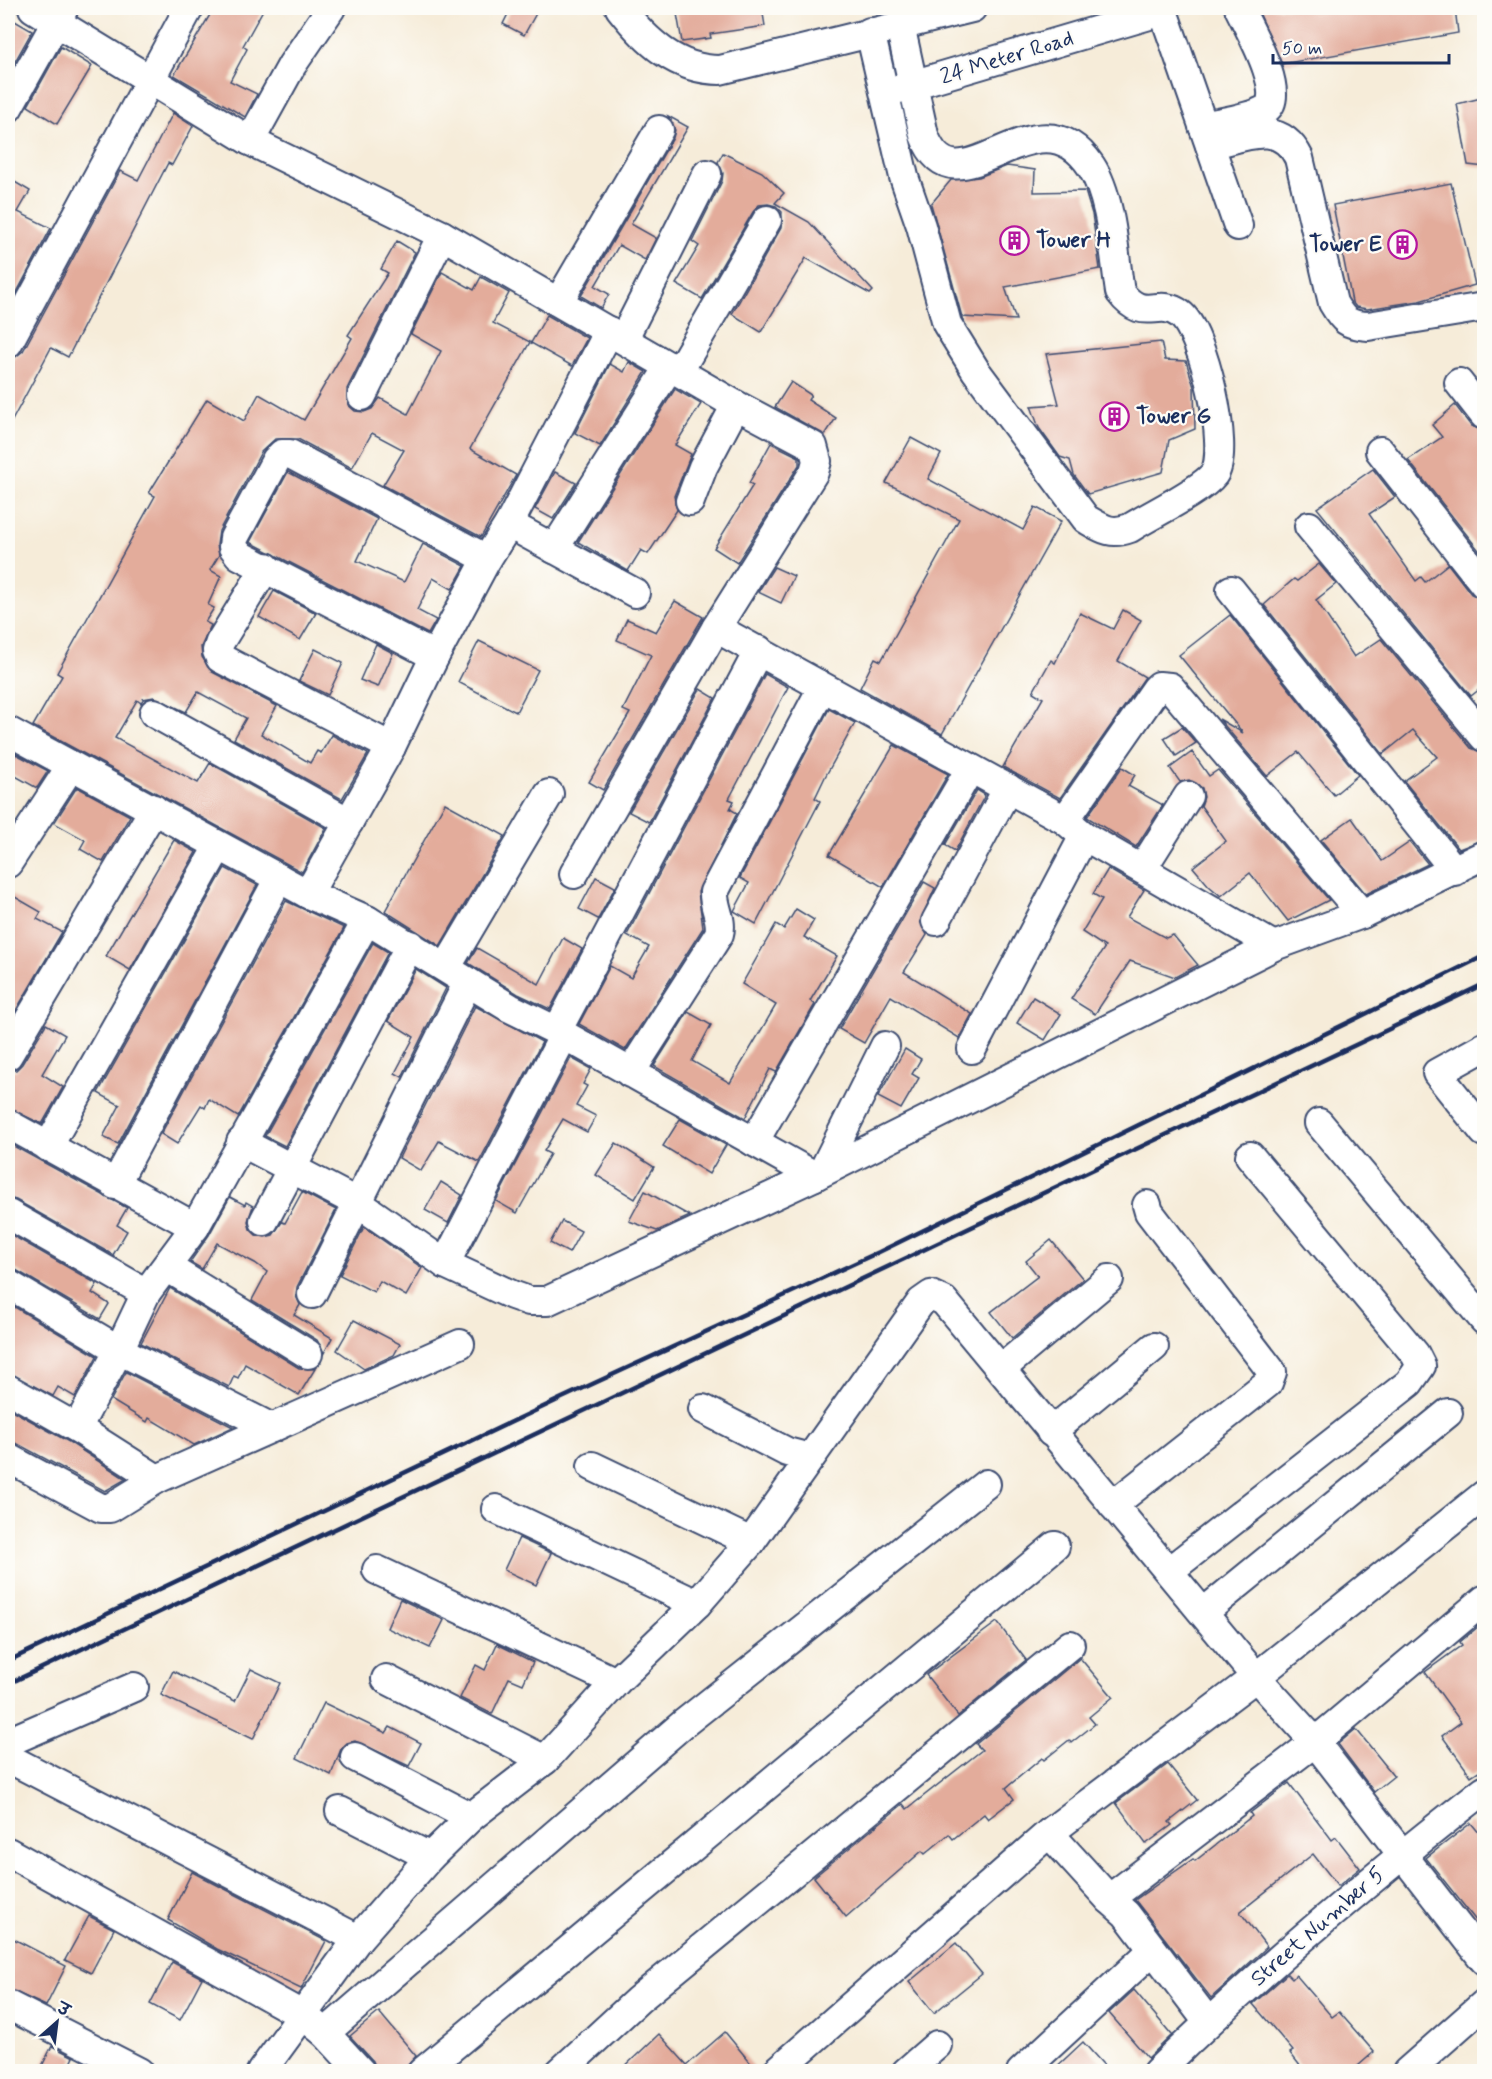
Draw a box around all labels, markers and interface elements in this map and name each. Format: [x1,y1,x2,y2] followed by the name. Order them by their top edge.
[937,24,1077,92] street label: 24 Meter Road
[1273,27,1448,65] scale bar
[1282,37,1322,61] text: 50 m
[999,225,1031,257] building icon: Tower H
[1036,227,1111,255] place label: Tower H
[1387,229,1419,261] building icon: Tower E
[1309,231,1382,259] place label: Tower E
[1099,401,1131,433] building icon: Tower G
[1136,403,1211,431] place label: Tower G
[1245,1861,1391,1993] street label: Street Number 5
[27,1992,87,2052] north arrow
[52,1997,74,2022] text: उ

